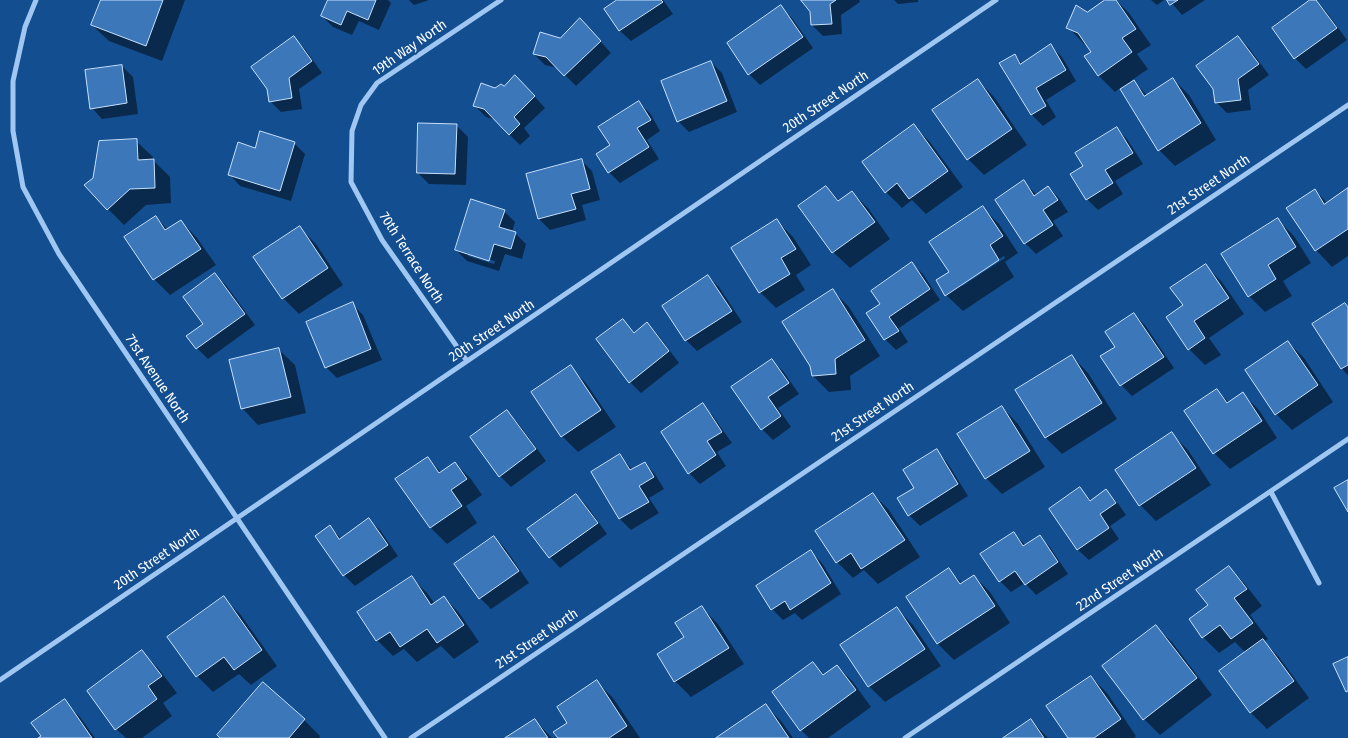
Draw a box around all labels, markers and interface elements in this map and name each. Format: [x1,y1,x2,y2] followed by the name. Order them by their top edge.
[370,16,450,80] street label: 19th Way North
[780,67,872,137] street label: 20th Street North
[1165,151,1253,219] street label: 21st Street North
[375,209,447,307] street label: 70th Terrace North
[446,296,538,366] street label: 20th Street North
[121,332,193,426] street label: 71st Avenue North
[829,378,917,446] street label: 21st Street North
[111,524,203,594] street label: 20th Street North
[1073,545,1167,615] street label: 22nd Street North
[493,605,581,673] street label: 21st Street North

